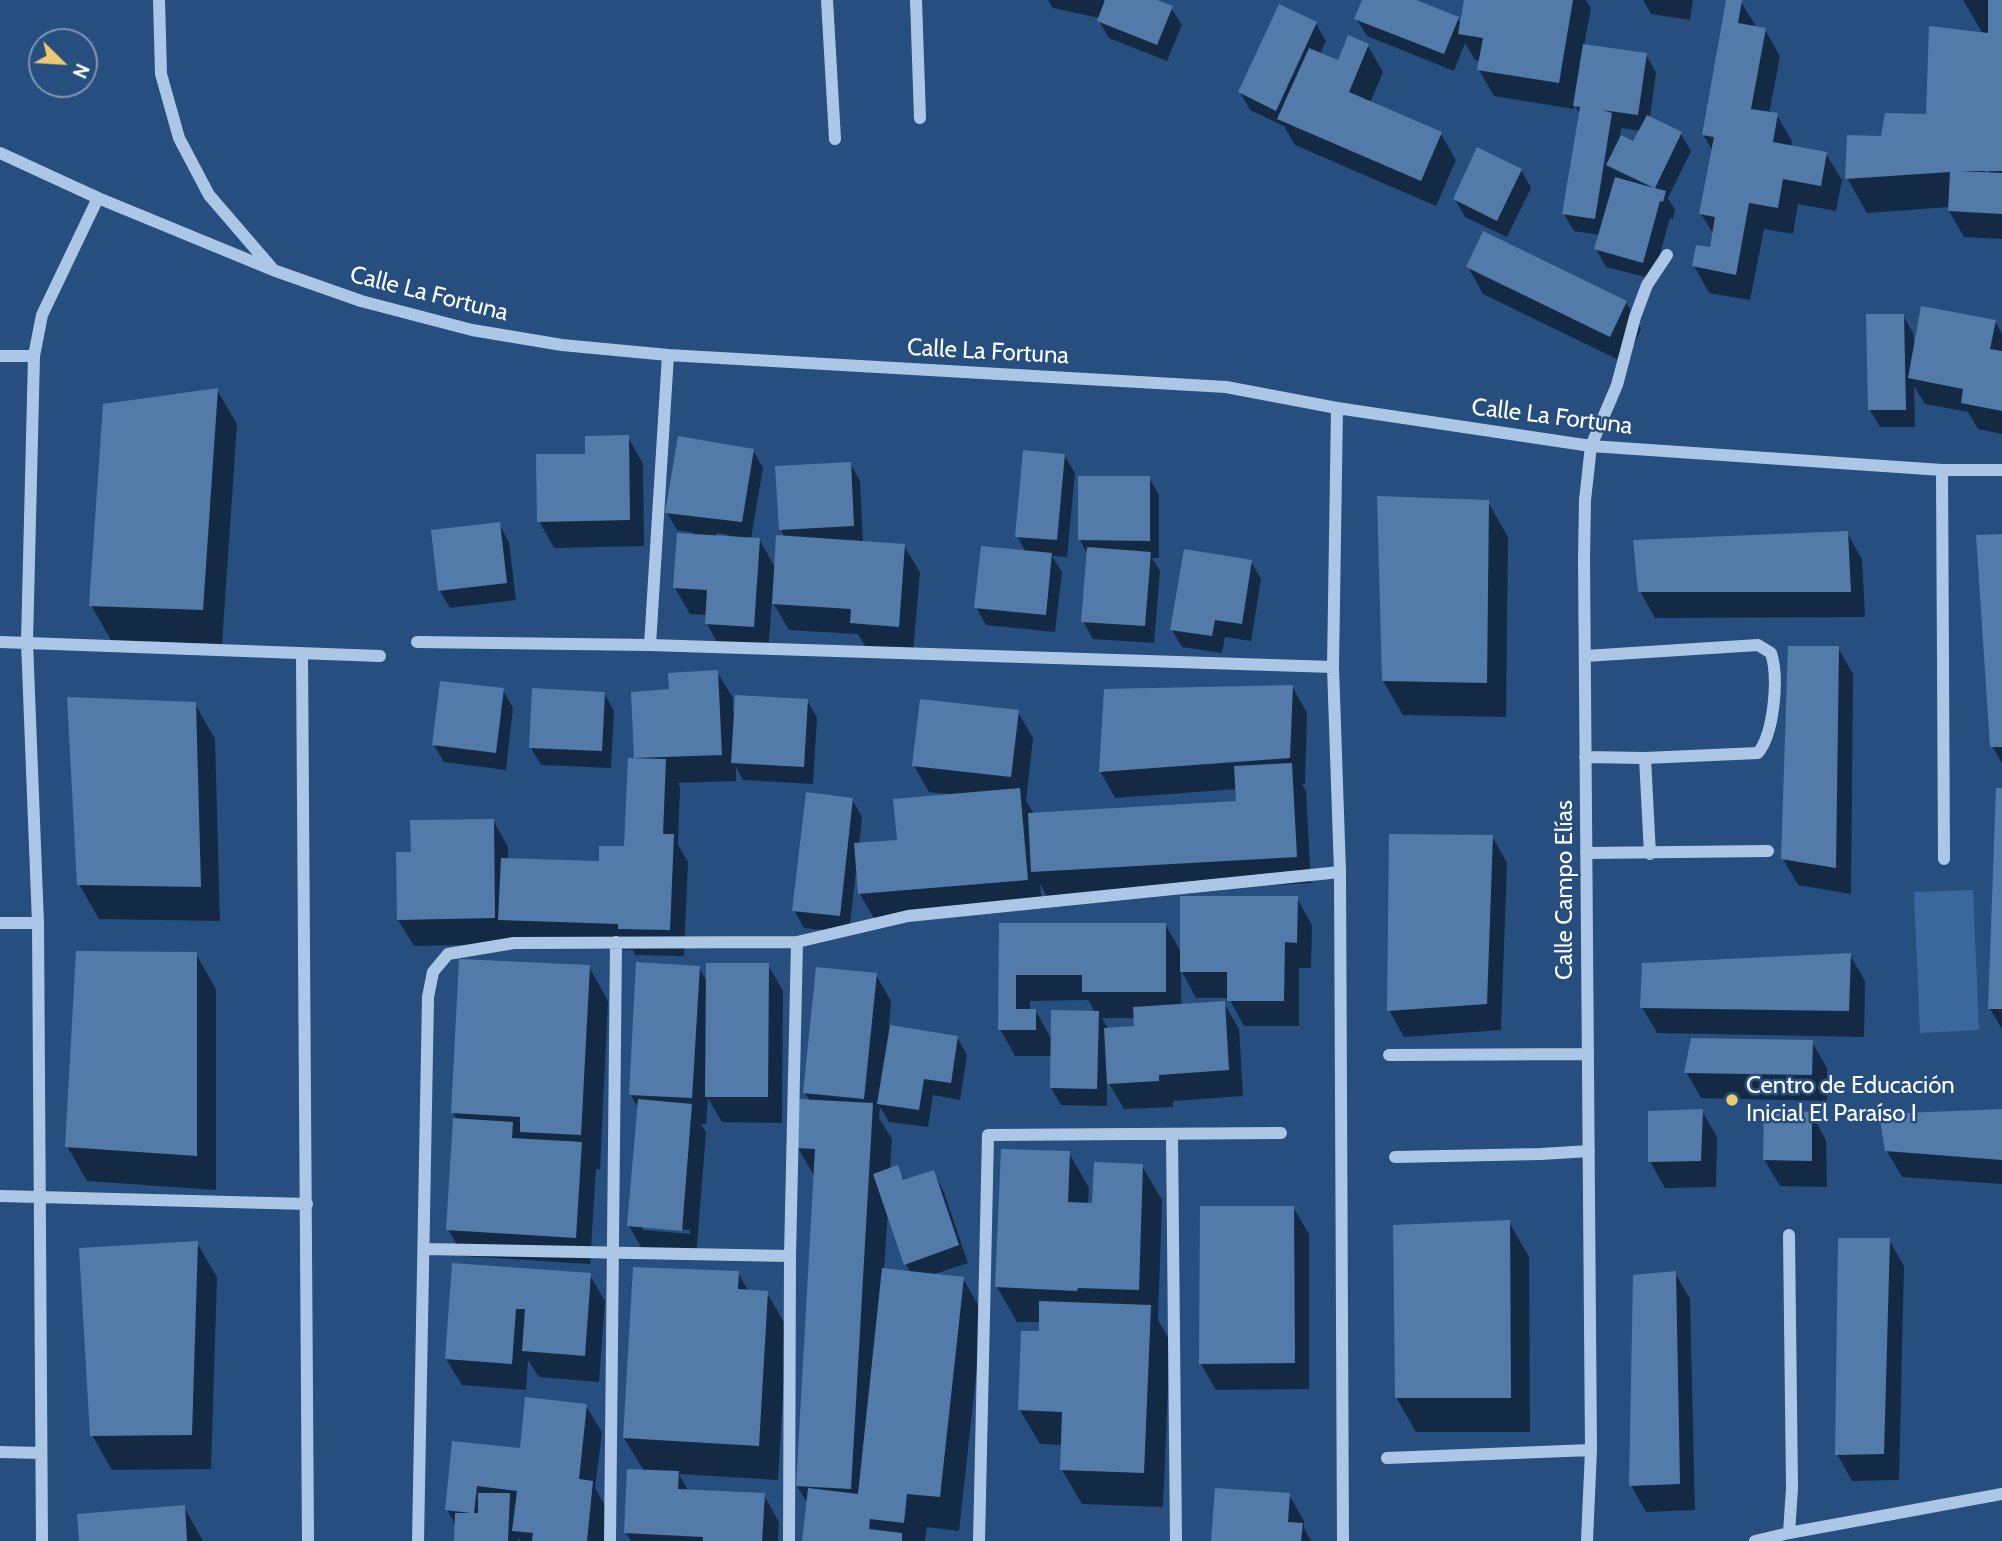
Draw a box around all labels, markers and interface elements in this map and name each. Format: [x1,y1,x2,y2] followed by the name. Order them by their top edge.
[28,28,98,98] north arrow
[68,60,94,82] text: N
[347,260,511,328] street label: Calle La Fortuna
[906,333,1070,371] street label: Calle La Fortuna
[1470,393,1634,441] street label: Calle La Fortuna
[1551,800,1579,980] street label: Calle Campo Elías
[1746,1072,1955,1128] place label: Centro de Educación Inicial El Paraíso I
[1724,1092,1740,1108] marker: Centro de Educación Inicial El Paraíso I

